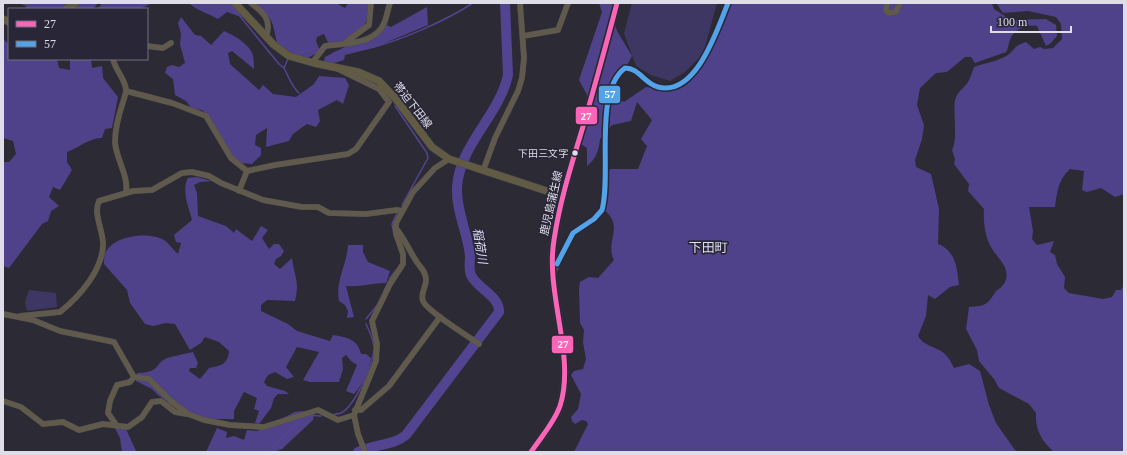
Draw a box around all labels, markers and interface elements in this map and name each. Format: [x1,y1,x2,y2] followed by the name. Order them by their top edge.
[8,8,148,60] legend
[991,8,1071,34] scale bar
[997,15,1028,29] text: 100 m
[44,17,56,31] text: 27
[44,37,56,51] text: 57
[391,80,435,130] street label: 帯迫下田線
[598,85,621,104] line badge: 57
[605,88,616,100] text: 57
[575,106,598,125] line badge: 27
[581,110,592,122] text: 27
[518,148,568,159] place label: 下田三文字
[570,148,580,158] marker: 下田三文字
[538,169,564,237] street label: 鹿児島蒲生線
[470,227,490,267] water label: 稲荷川
[688,240,728,255] district label: 下田町
[551,335,574,354] line badge: 27
[558,338,569,350] text: 27

